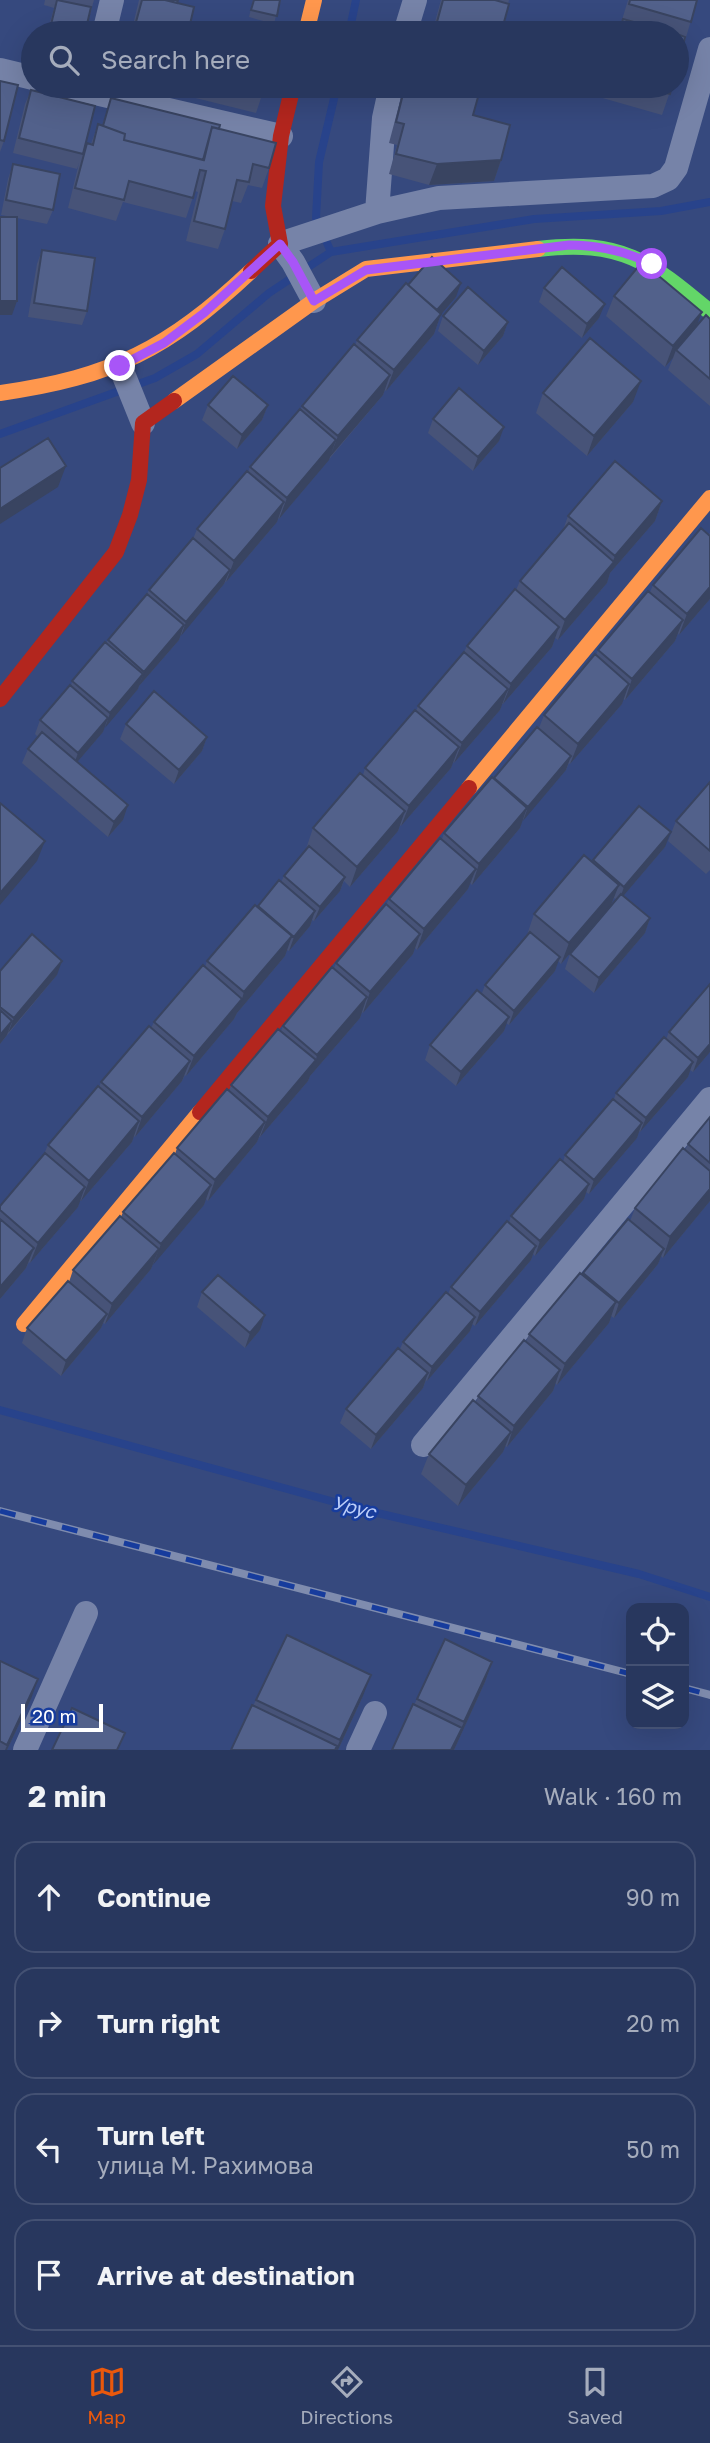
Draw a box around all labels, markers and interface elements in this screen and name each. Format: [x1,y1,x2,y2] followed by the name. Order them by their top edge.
[21,21,689,98] search box
[45,41,83,79] icon: search
[101,44,250,75] text: Search here
[636,248,667,279] route start
[104,350,135,381] route end
[330,1490,380,1523] water label: Урус
[626,1603,689,1729] map controls
[626,1603,689,1666] button: locate
[626,1666,689,1729] button: layers
[21,1701,103,1733] scale bar
[32,1704,76,1727] text: 20 m
[28,1778,106,1814] text: 2 min
[544,1782,682,1810] text: Walk · 160 m
[30,1878,68,1916] icon: ahead
[97,1882,211,1913] text: Continue
[626,1883,680,1911] text: 90 m
[30,2004,68,2042] icon: right
[97,2008,220,2039] text: Turn right
[626,2009,680,2037] text: 20 m
[97,2120,205,2151] text: Turn left
[30,2130,68,2168] icon: left
[626,2135,680,2163] text: 50 m
[97,2151,314,2179] text: улица М. Рахимова
[30,2256,68,2294] icon: arrive
[97,2260,355,2291] text: Arrive at destination
[87,2363,126,2428] tab: Map
[300,2363,393,2428] tab: Directions
[567,2363,623,2428] tab: Saved

